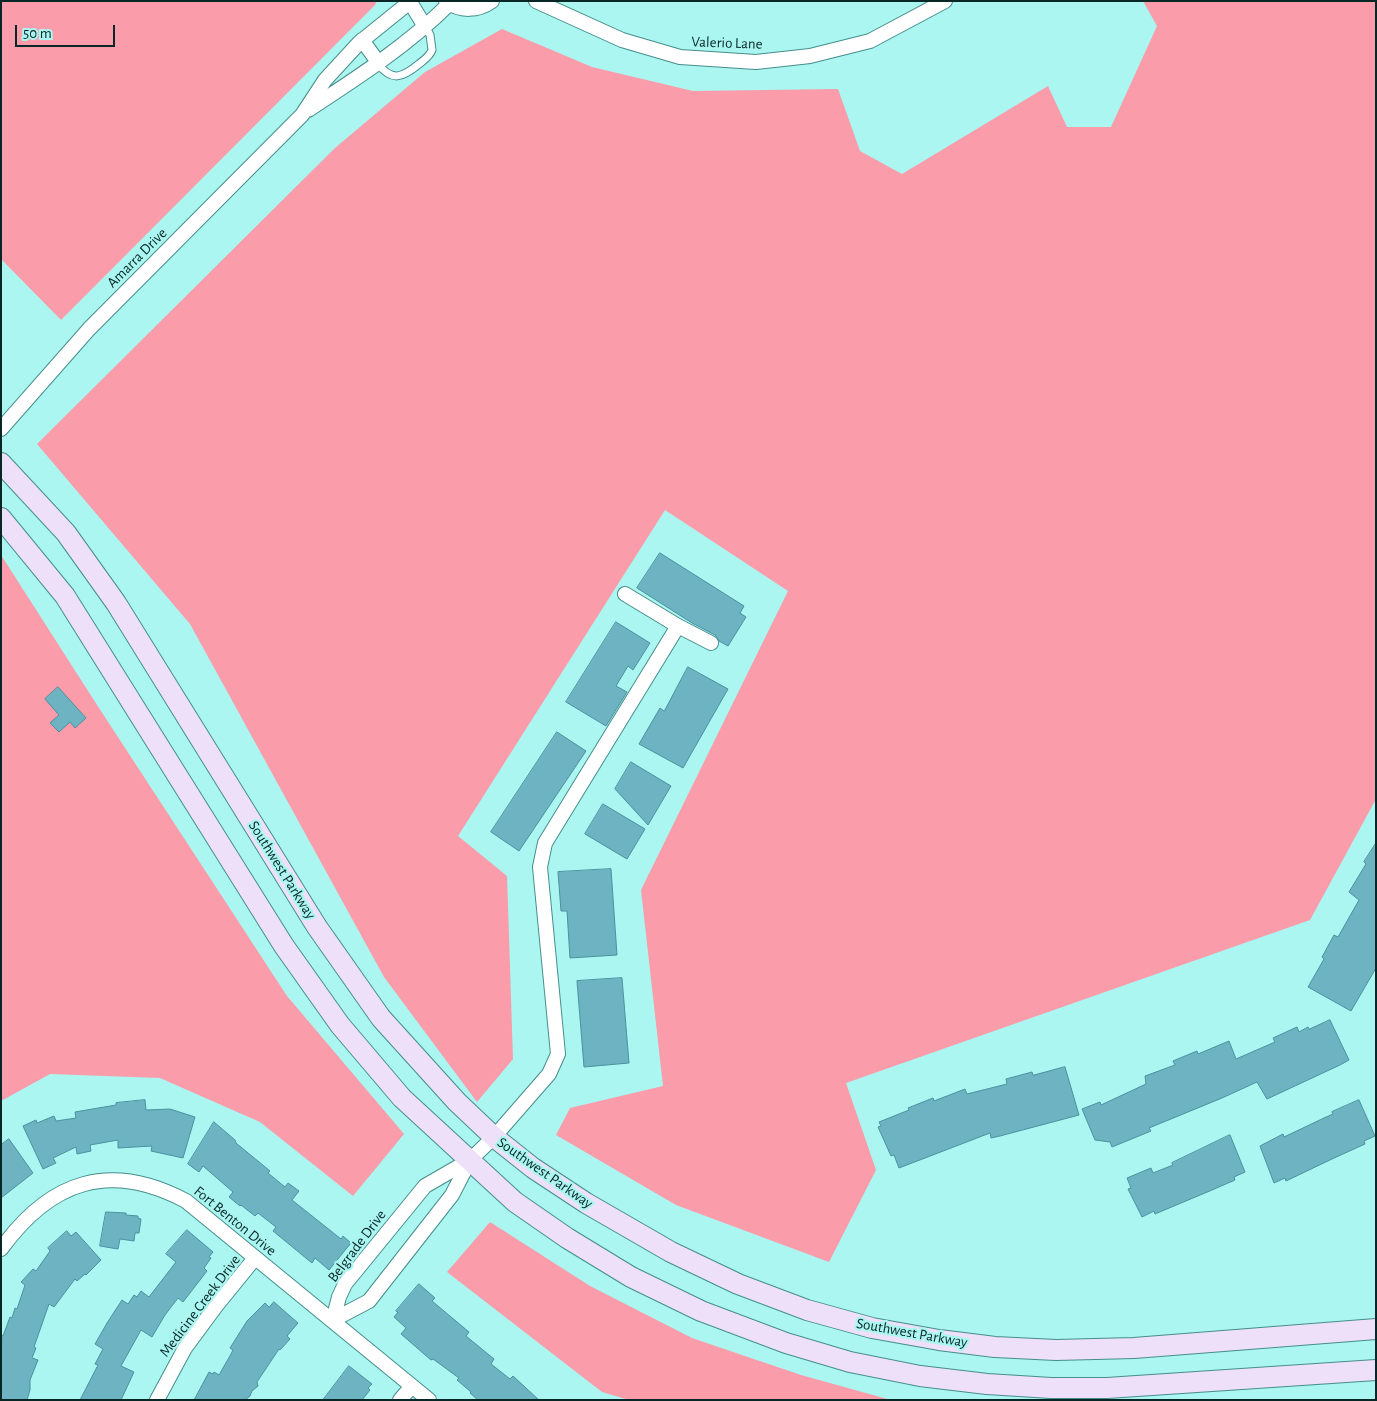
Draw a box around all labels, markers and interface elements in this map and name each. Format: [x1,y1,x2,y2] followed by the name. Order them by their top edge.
[18,15,118,47] scale bar
[23,26,52,41] text: 50 m
[691,33,763,53] street label: Valerio Lane
[103,224,171,292] street label: Amarra Drive
[245,817,319,923] street label: Southwest Parkway
[494,1133,596,1213] street label: Southwest Parkway
[190,1182,280,1260] street label: Fort Benton Drive
[324,1206,390,1286] street label: Belgrade Drive
[156,1251,244,1361] street label: Medicine Creek Drive
[855,1314,969,1352] street label: Southwest Parkway

